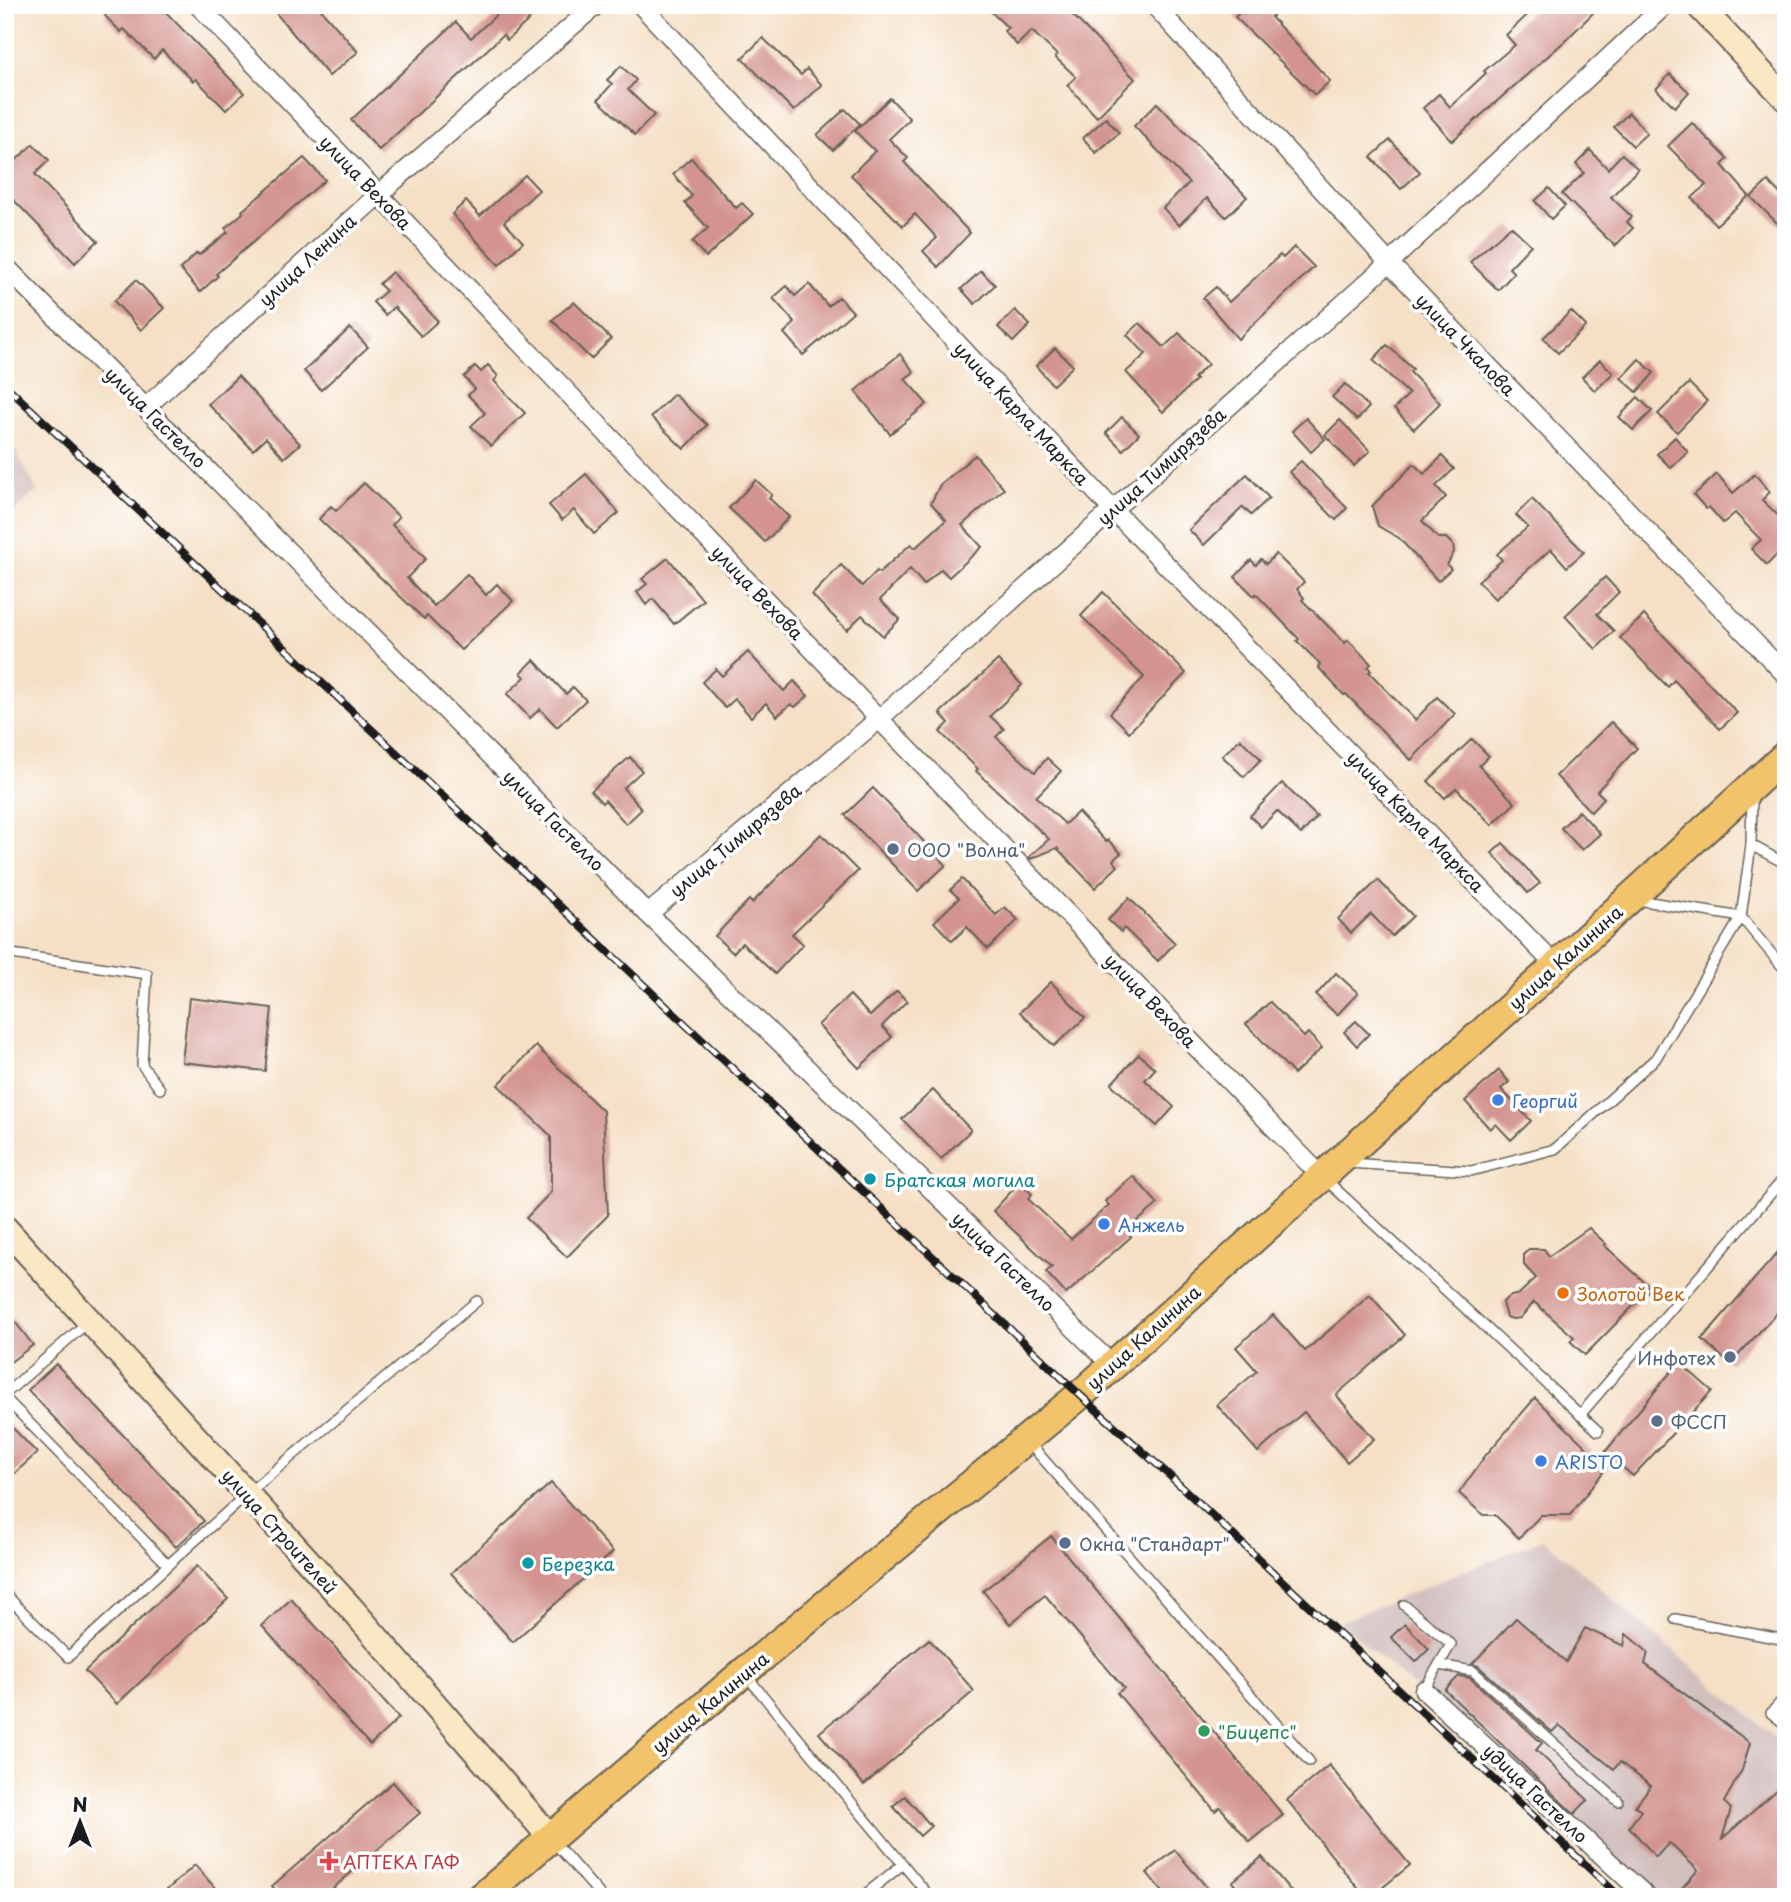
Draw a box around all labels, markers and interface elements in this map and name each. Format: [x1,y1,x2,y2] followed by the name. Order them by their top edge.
[314,129,419,236] street label: улица Вехова
[252,207,362,312] street label: улица Ленина
[1410,287,1523,402] street label: улица Чкалова
[948,335,1096,491] street label: улица Карла Маркса
[99,360,213,474] street label: улица Гастелло
[1091,400,1232,531] street label: улица Тимирязева
[706,539,811,646] street label: улица Вехова
[1341,744,1491,898] street label: улица Карла Маркса
[497,763,611,877] street label: улица Гастелло
[663,776,807,903] street label: улица Тимирязева
[907,836,1025,863] place label: ООО "Волна"
[885,841,901,857] marker: ООО "Волна"
[1502,898,1629,1016] street label: улица Калинина
[1099,947,1204,1054] street label: улица Вехова
[1512,1087,1578,1114] place label: Георгий
[1490,1092,1506,1108] marker: Георгий
[884,1166,1036,1193] place label: Братская могила
[862,1171,878,1187] marker: Братская могила
[946,1205,1062,1317] street label: улица Гастелло
[1118,1211,1184,1238] place label: Анжель
[1096,1216,1112,1232] marker: Анжель
[1080,1278,1207,1396] street label: улица Калинина
[1577,1280,1685,1307] place label: Золотой Век
[1555,1285,1571,1301] marker: Золотой Век
[1637,1344,1716,1371] place label: Инфотех
[1722,1349,1738,1365] marker: Инфотех
[1671,1408,1727,1435] place label: ФССП
[1649,1413,1665,1429] marker: ФССП
[1555,1448,1623,1475] place label: ARISTO
[1533,1453,1549,1469] marker: ARISTO
[216,1462,344,1600] street label: улица Строителей
[1079,1530,1230,1557] place label: Окна "Стандарт"
[1057,1535,1073,1551] marker: Окна "Стандарт"
[542,1550,616,1577] place label: Березка
[520,1555,536,1571] marker: Березка
[646,1644,775,1759] street label: улица Калинина
[1218,1718,1297,1745] place label: "Бицепс"
[1196,1723,1212,1739] marker: "Бицепс"
[1478,1737,1594,1849] street label: удица Гастелло
[46,1786,116,1856] north arrow
[72,1790,88,1818] text: N
[343,1848,459,1875] place label: АПТЕКА ГАФ
[321,1853,337,1869] marker: АПТЕКА ГАФ

